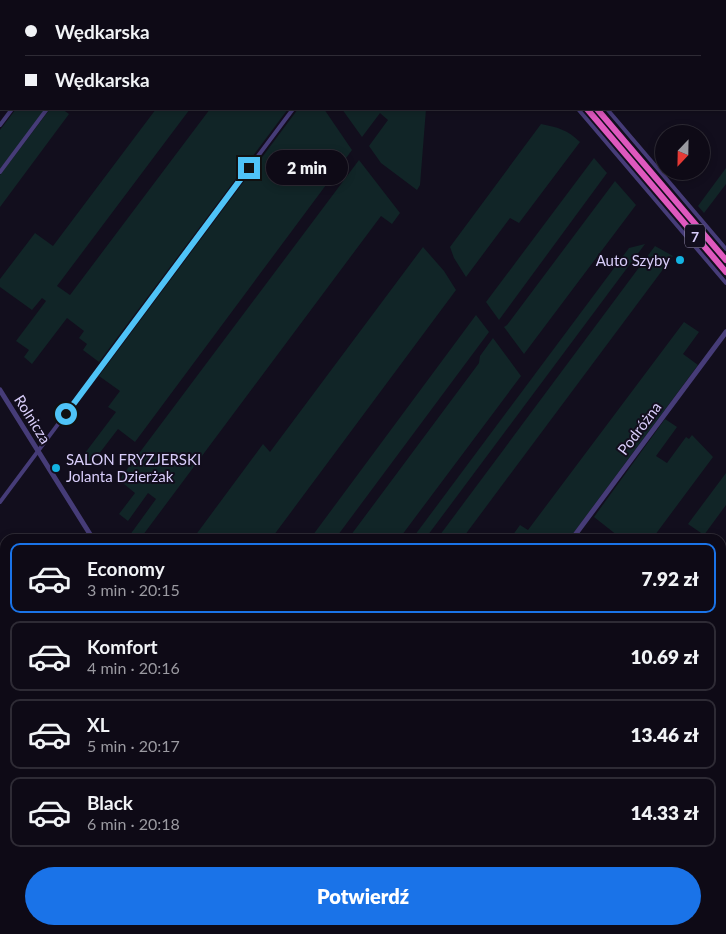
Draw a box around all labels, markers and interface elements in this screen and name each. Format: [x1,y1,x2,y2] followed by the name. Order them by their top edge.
[55,20,150,43] text: Wędkarska
[55,68,150,91] text: Wędkarska
[655,125,710,180] north arrow
[655,125,710,180] map controls
[266,150,349,186] callout: 2 min
[238,157,260,179] route end
[287,158,327,177] text: 2 min
[685,225,705,248] road number: 7
[596,251,670,269] place label: Auto Szyby
[674,254,686,266] marker: Auto Szyby
[11,391,55,447] street label: Rolnicza
[613,398,665,458] street label: Podróżna
[55,403,77,425] route start
[66,450,201,485] place label: SALON FRYZJERSKI Jolanta Dzierżak
[50,462,62,474] marker: SALON FRYZJERSKI Jolanta Dzierżak
[27,556,72,601] icon: car
[87,557,165,580] text: Economy
[642,567,699,590] text: 7.92 zł
[87,580,180,599] text: 3 min · 20:15
[27,634,72,679] icon: car
[87,635,158,658] text: Komfort
[631,645,699,668] text: 10.69 zł
[87,658,180,677] text: 4 min · 20:16
[27,712,72,757] icon: car
[87,713,110,736] text: XL
[631,723,699,746] text: 13.46 zł
[87,736,180,755] text: 5 min · 20:17
[27,790,72,835] icon: car
[87,791,133,814] text: Black
[631,801,699,824] text: 14.33 zł
[87,814,180,833] text: 6 min · 20:18
[25,867,701,925] button: Potwierdź

